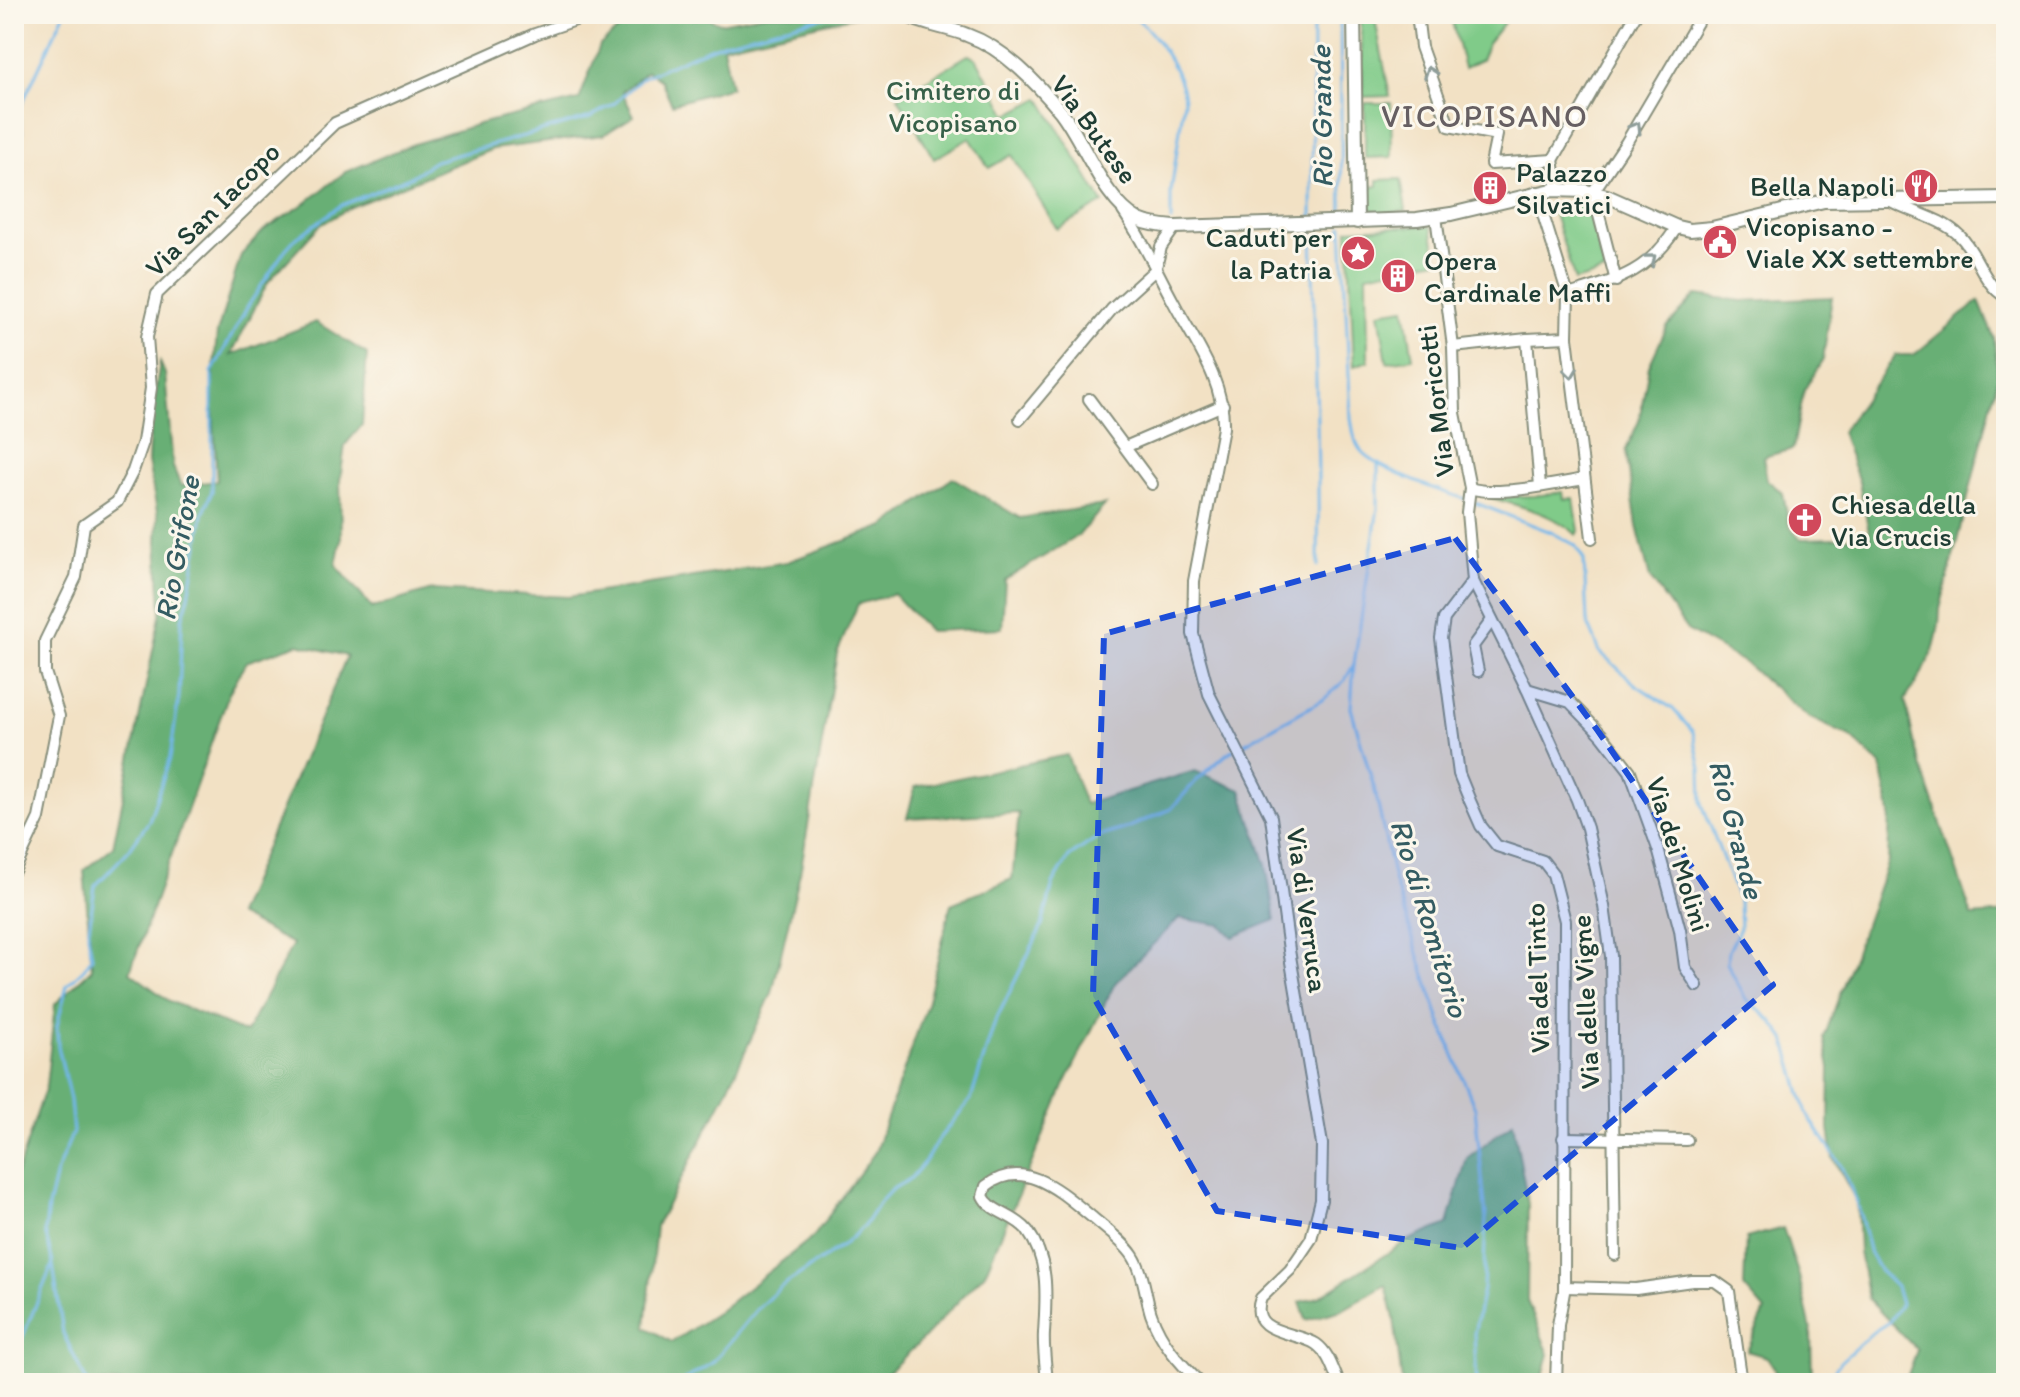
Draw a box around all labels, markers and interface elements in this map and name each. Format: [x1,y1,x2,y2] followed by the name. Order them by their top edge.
[1301,44,1341,189] water label: Rio Grande
[1423,65,1440,79] one-way arrow
[1044,68,1146,190] street label: Via Butese
[886,73,1020,139] park label: Cimitero di Vicopisano
[1381,97,1589,135] district label: VICOPISANO
[1626,121,1641,136] one-way arrow
[137,134,287,284] street label: Via San Iacopo
[1516,155,1612,221] place label: Palazzo Silvatici
[1902,167,1940,205] restaurant icon: Bella Napoli
[1471,169,1509,207] building icon: Palazzo Silvatici
[1750,169,1895,203] place label: Bella Napoli
[1746,209,1974,275] place label: Vicopisano - Viale XX settembre
[1205,220,1332,286] place label: Caduti per la Patria
[1701,223,1739,261] public building icon: Vicopisano - Viale XX settembre
[1339,234,1377,272] place icon: Caduti per la Patria
[1424,243,1611,309] place label: Opera Cardinale Maffi
[1641,254,1656,269] one-way arrow
[1379,257,1417,295] building icon: Opera Cardinale Maffi
[1409,323,1461,479] street label: Via Moricotti
[1563,367,1580,380] one-way arrow
[146,471,208,623] water label: Rio Grifone
[1831,487,1976,553] place label: Chiesa della Via Crucis
[1786,501,1824,539] church icon: Chiesa della Via Crucis
[1701,755,1774,904] water label: Rio Grande
[1639,772,1719,936] street label: Via dei Molini
[1382,814,1478,1022] water label: Rio di Romitorio
[1280,825,1336,995] street label: Via di Verruca
[1517,902,1557,1054] street label: Via del Tinto
[1563,914,1607,1090] street label: Via delle Vigne

